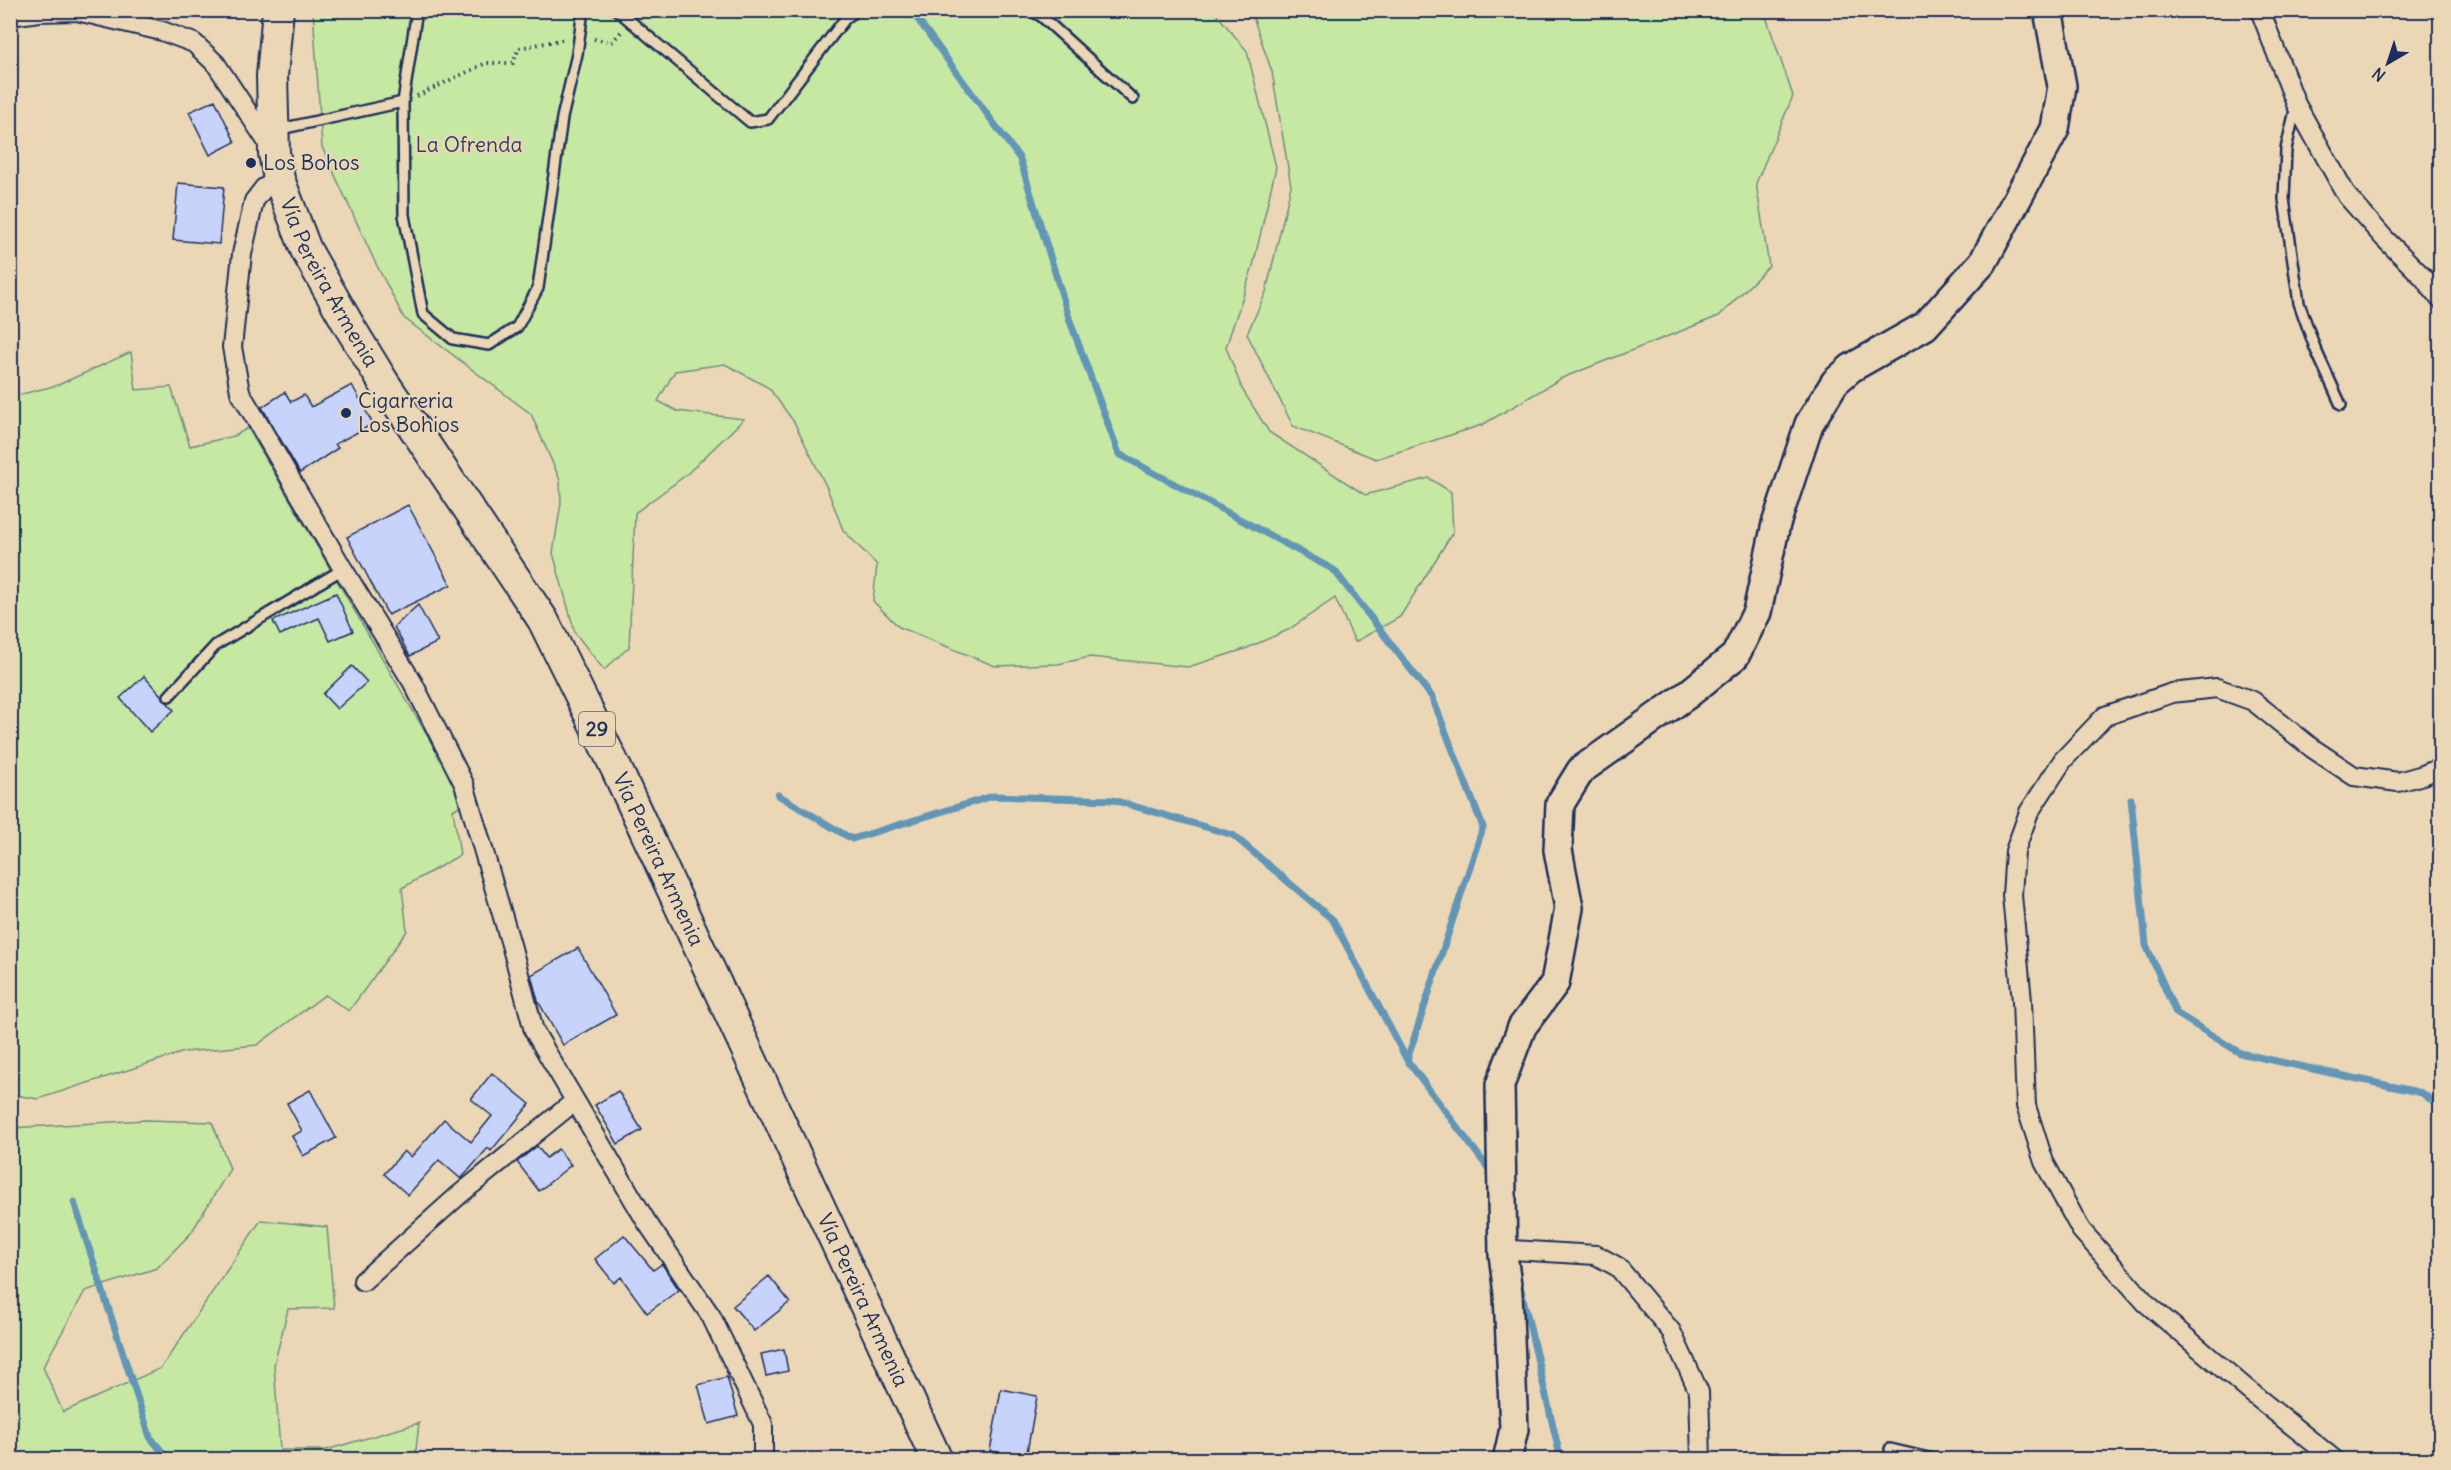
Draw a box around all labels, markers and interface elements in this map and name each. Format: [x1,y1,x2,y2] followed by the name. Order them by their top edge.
[2358,33,2418,93] north arrow
[2368,63,2389,86] text: N
[415,131,523,158] park label: La Ofrenda
[263,149,360,176] place label: Los Bohos
[244,156,258,170] marker: Los Bohos
[274,194,385,372] street label: Vía Pereira Armenia
[358,387,459,438] place label: Cigarreria Los Bohios
[339,406,353,420] marker: Cigarreria Los Bohios
[579,712,615,746] road number: 29
[607,768,711,950] street label: Vía Pereira Armenia
[812,1209,915,1391] street label: Vía Pereira Armenia

